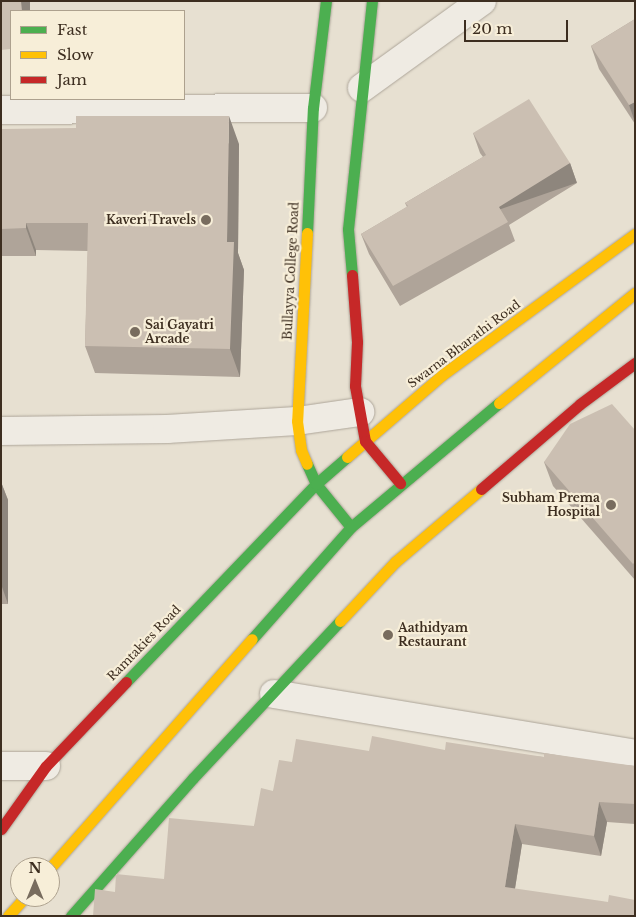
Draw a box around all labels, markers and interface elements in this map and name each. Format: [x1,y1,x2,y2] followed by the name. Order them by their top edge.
[10,10,185,100] legend
[466,10,570,42] scale bar
[472,19,512,38] text: 20 m
[57,20,87,39] text: Fast
[57,45,94,64] text: Slow
[57,70,87,89] text: Jam
[280,202,302,340] street label: Bullayya College Road
[106,213,196,227] place label: Kaveri Travels
[200,214,212,226] marker: Kaveri Travels
[405,297,523,391] street label: Swarna Bharathi Road
[145,318,214,346] place label: Sai Gayatri Arcade
[129,326,141,338] marker: Sai Gayatri Arcade
[502,491,600,519] place label: Subham Prema Hospital
[604,498,618,512] marker: Subham Prema Hospital
[104,602,184,684] street label: Ramtakies Road
[398,621,468,649] place label: Aathidyam Restaurant
[382,629,394,641] marker: Aathidyam Restaurant
[10,857,60,907] north arrow
[28,859,42,877] text: N

